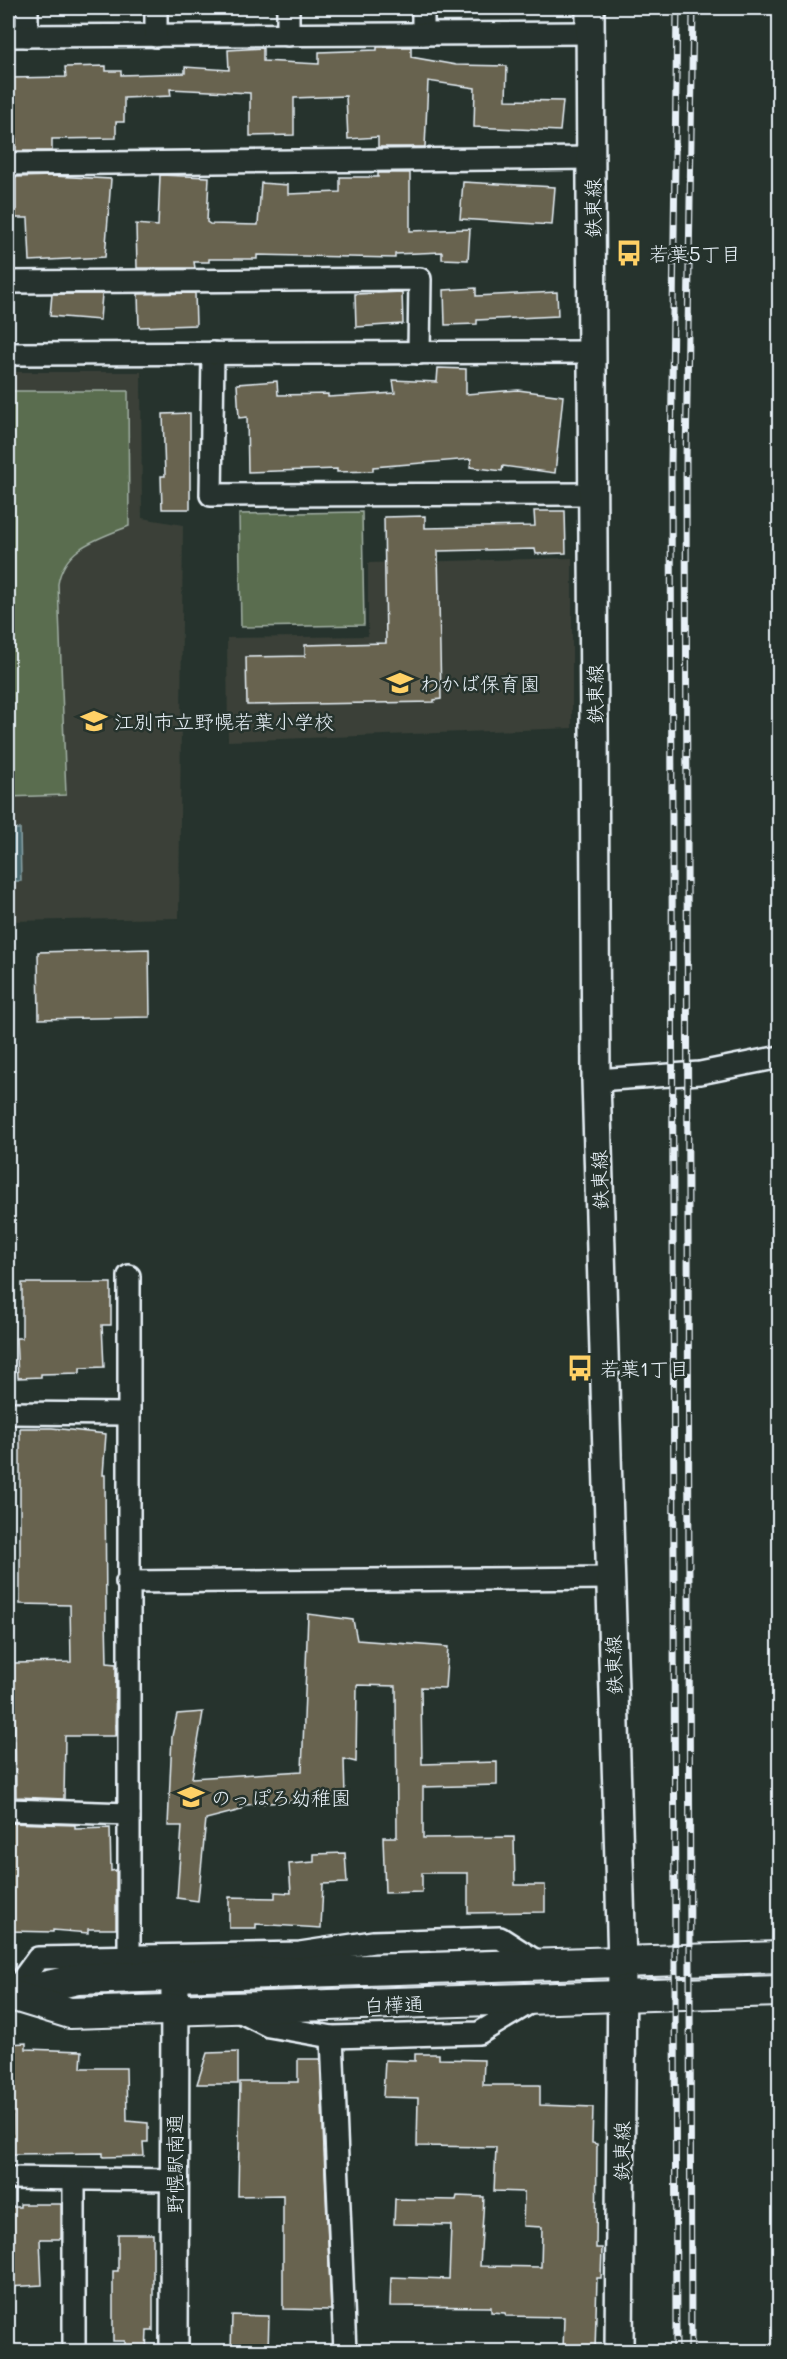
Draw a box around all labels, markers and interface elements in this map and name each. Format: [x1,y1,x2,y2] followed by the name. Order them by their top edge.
[579,178,605,238] street label: 鉄東線
[614,238,644,268] bus stop icon: 若葉5丁目
[649,240,741,266] place label: 若葉5丁目
[581,664,607,724] street label: 鉄東線
[385,668,415,698] school or university icon: わかば保育園
[420,670,540,696] place label: わかば保育園
[79,706,109,736] school or university icon: 江別市立野幌若葉小学校
[114,708,334,734] place label: 江別市立野幌若葉小学校
[585,1150,613,1210] street label: 鉄東線
[565,1353,595,1383] bus stop icon: 若葉1丁目
[600,1355,689,1381] place label: 若葉1丁目
[599,1635,627,1695] street label: 鉄東線
[176,1782,206,1812] school or university icon: のっぽろ幼稚園
[211,1784,351,1810] place label: のっぽろ幼稚園
[364,1990,424,2018] street label: 白樺通
[161,2114,187,2214] street label: 野幌駅南通
[607,2121,635,2181] street label: 鉄東線

